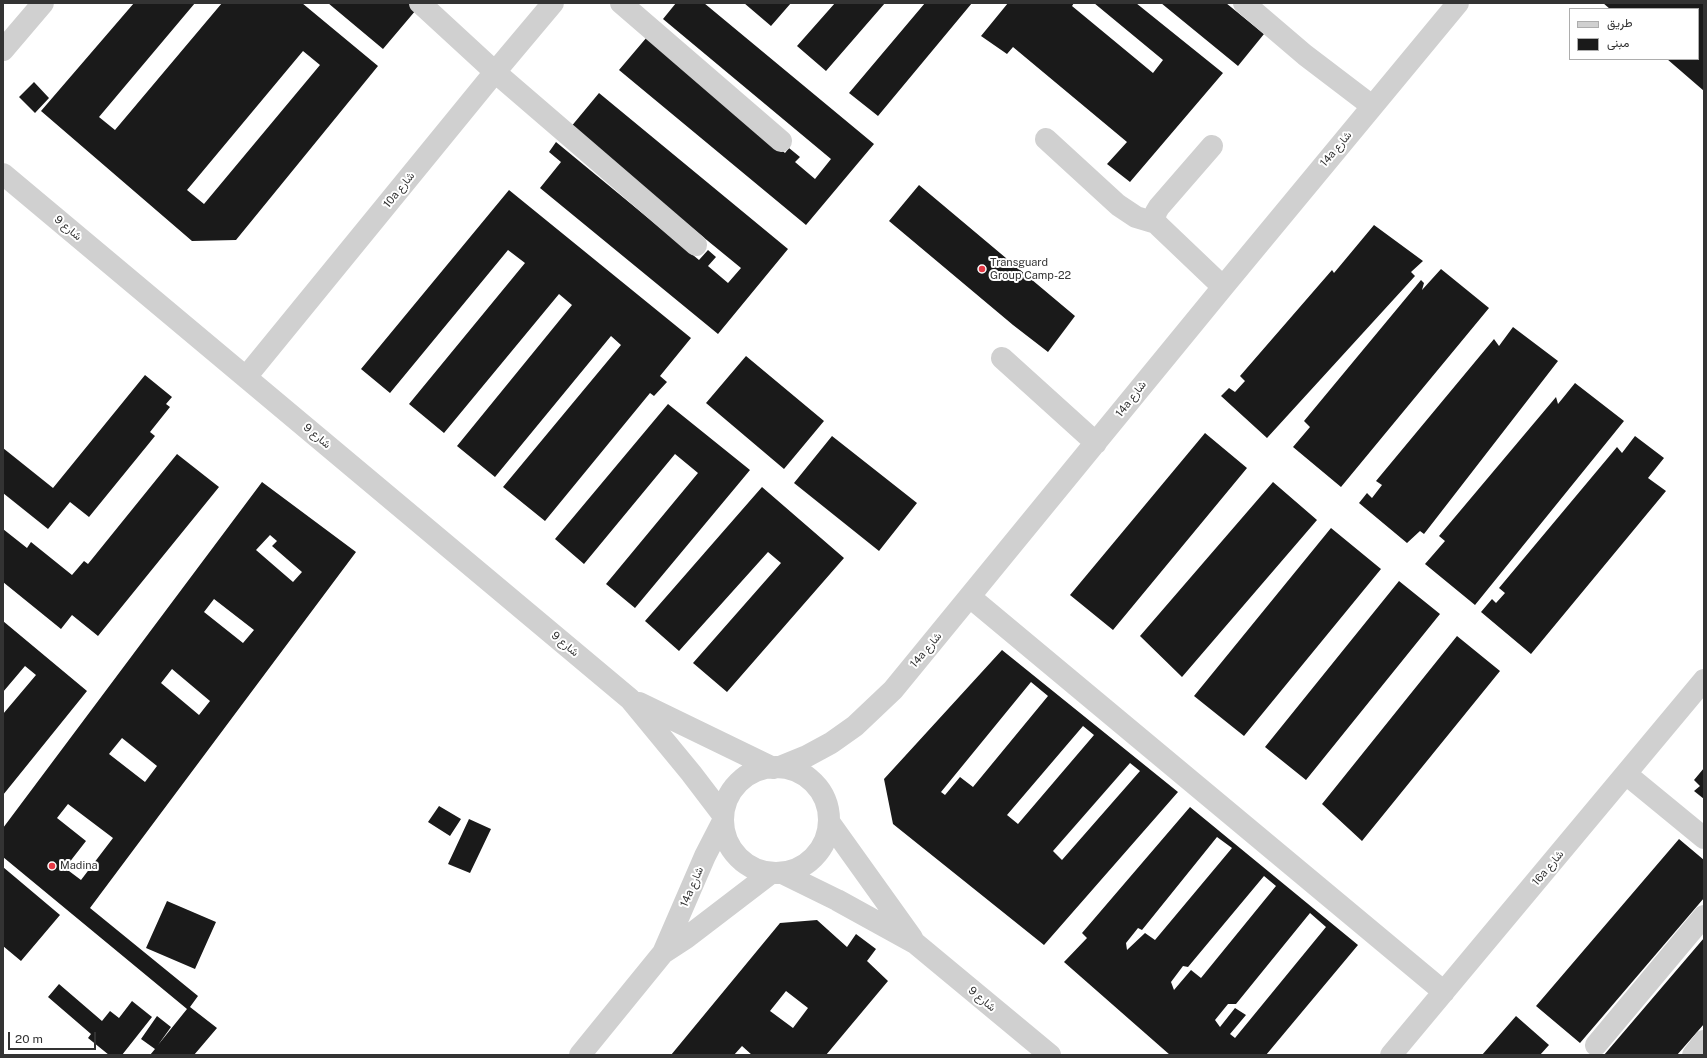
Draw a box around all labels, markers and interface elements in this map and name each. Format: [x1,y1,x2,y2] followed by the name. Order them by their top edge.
[1569,8,1699,60] legend
[1607,16,1632,30] text: طريق
[1607,36,1629,50] text: مبنى
[1317,129,1355,169] street label: 14a شارع
[381,169,417,211] street label: 10a شارع
[52,213,84,243] street label: شارع 9
[990,256,1071,282] place label: Transguard Group Camp-22
[977,264,987,274] marker: Transguard Group Camp-22
[1113,378,1149,420] street label: 14a شارع
[301,421,333,451] street label: شارع 9
[549,629,581,659] street label: شارع 9
[907,630,945,670] street label: 14a شارع
[1529,848,1567,888] street label: 16a شارع
[60,859,98,873] place label: Madina
[47,861,57,871] marker: Madina
[678,865,706,909] street label: 14a شارع
[966,984,998,1014] street label: شارع 9
[10,1024,98,1050] scale bar
[15,1032,43,1046] text: 20 m

